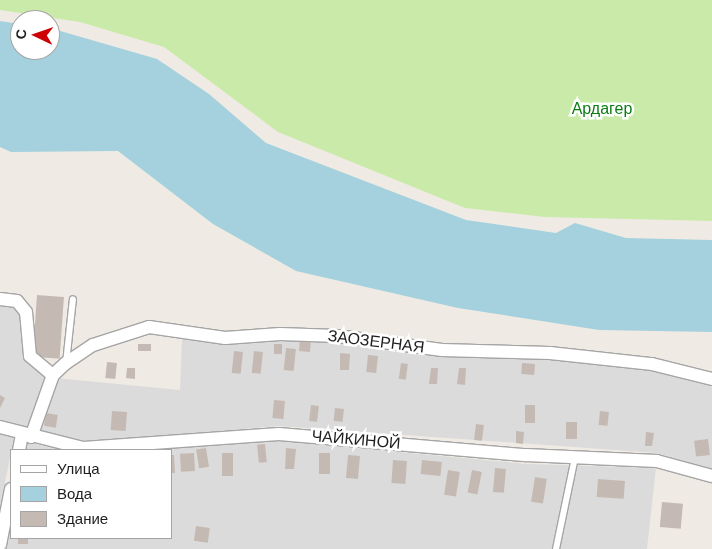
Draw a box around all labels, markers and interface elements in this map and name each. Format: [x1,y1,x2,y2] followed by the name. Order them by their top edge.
[10,10,60,60] north arrow
[13,29,29,40] text: С
[572,99,632,119] park label: Ардагер
[327,327,425,357] street label: ЗАОЗЕРНАЯ
[311,427,401,453] street label: ЧАЙКИНОЙ
[10,449,172,539] legend
[57,460,100,477] text: Улица
[57,485,92,502] text: Вода
[57,510,108,527] text: Здание

